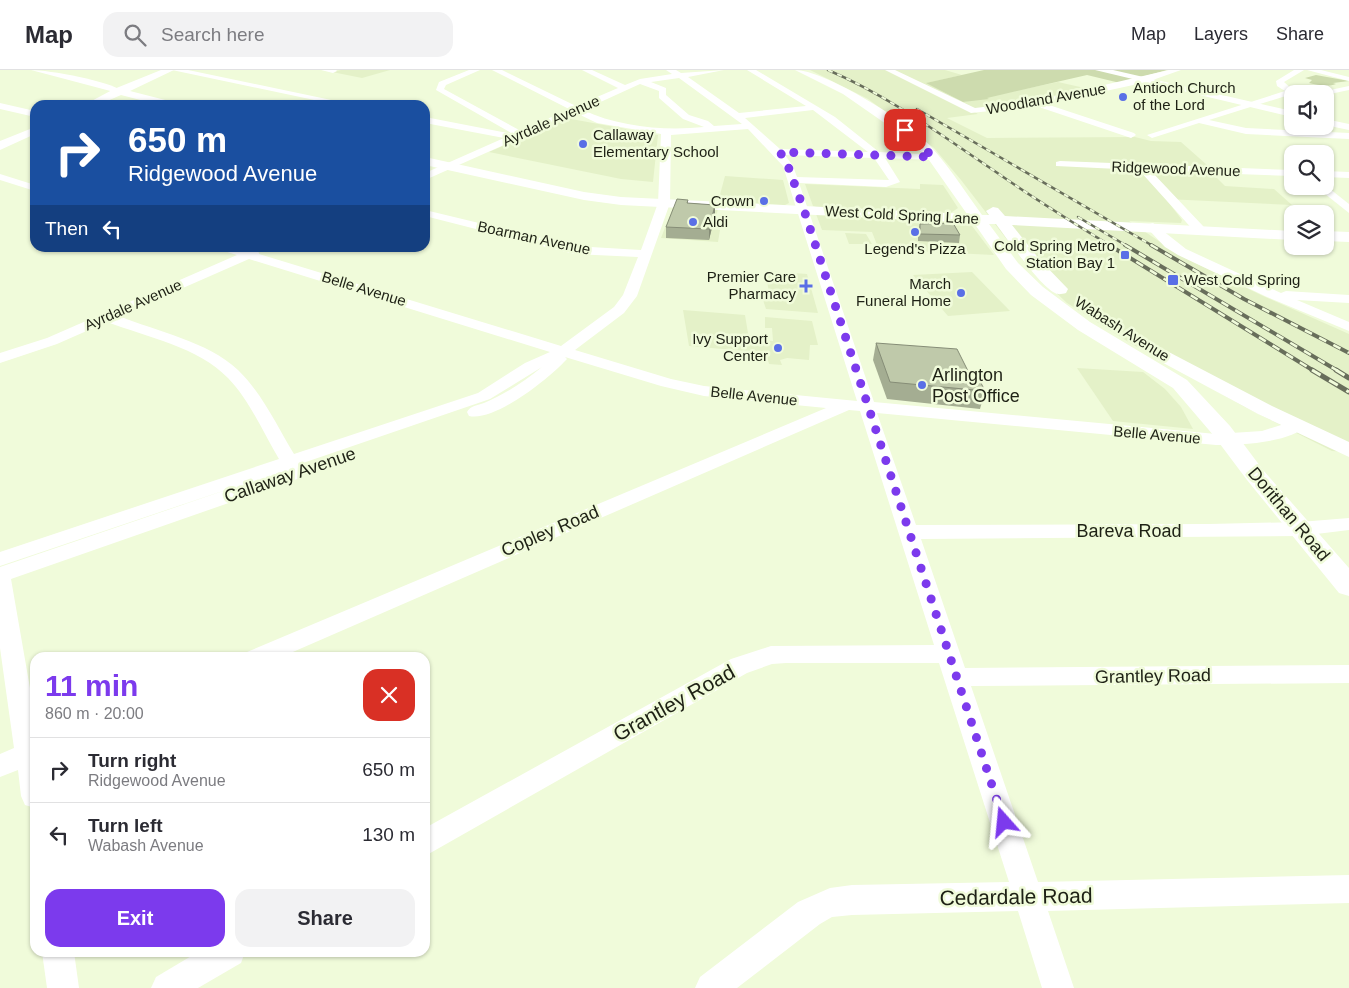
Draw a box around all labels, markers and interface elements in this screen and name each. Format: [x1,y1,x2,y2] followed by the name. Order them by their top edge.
[103,12,453,57] search box
[25,21,73,48] text: Map
[121,21,149,49] icon: search
[161,24,265,45] text: Search here
[1131,24,1166,44] text: Map
[1194,24,1248,44] text: Layers
[1276,24,1324,44] text: Share
[1133,79,1236,113] place label: Antioch Church of the Lord
[985,80,1107,117] street label: Woodland Avenue
[1284,85,1334,255] map controls
[1284,85,1334,135] button: sound
[1117,91,1129,103] marker: Antioch Church of the Lord
[500,92,602,150] street label: Ayrdale Avenue
[884,109,926,151] pin
[891,116,919,144] icon: arrive
[45,120,110,185] icon: right
[128,120,227,159] text: 650 m
[593,126,719,160] place label: Callaway Elementary School
[577,138,589,150] marker: Callaway Elementary School
[1284,145,1334,195] button: search
[1111,158,1241,179] street label: Ridgewood Avenue
[128,161,317,186] text: Ridgewood Avenue
[711,192,754,209] place label: Crown
[758,195,770,207] marker: Crown
[825,202,979,227] street label: West Cold Spring Lane
[1284,205,1334,255] button: layers
[703,213,728,230] place label: Aldi
[98,215,126,243] icon: left
[687,216,699,228] marker: Aldi
[476,217,592,258] street label: Boarman Avenue
[45,218,88,239] text: Then
[909,226,921,238] marker: Legend's Pizza
[994,237,1115,271] place label: Cold Spring Metro Station Bay 1
[864,240,966,257] place label: Legend's Pizza
[1119,249,1131,261] marker: Cold Spring Metro Station Bay 1
[320,268,408,309] street label: Belle Avenue
[707,268,796,302] place label: Premier Care Pharmacy
[1184,271,1300,288] place label: West Cold Spring
[1166,273,1180,287] marker: West Cold Spring
[856,275,951,309] place label: March Funeral Home
[82,276,184,334] street label: Ayrdale Avenue
[800,280,812,292] marker: Premier Care Pharmacy
[955,287,967,299] marker: March Funeral Home
[1072,293,1173,365] street label: Wabash Avenue
[692,330,769,364] place label: Ivy Support Center
[772,342,784,354] marker: Ivy Support Center
[932,365,1020,406] place label: Arlington Post Office
[916,379,928,391] marker: Arlington Post Office
[710,382,798,409] street label: Belle Avenue
[1113,422,1201,447] street label: Belle Avenue
[222,443,358,507] street label: Callaway Avenue
[1244,463,1334,565] street label: Dorithan Road
[498,501,602,561] street label: Copley Road
[1076,521,1182,541] street label: Bareva Road
[609,660,739,745] street label: Grantley Road
[1095,665,1211,687] street label: Grantley Road
[45,669,138,702] text: 11 min
[363,669,415,721] button: close
[45,705,144,722] text: 860 m · 20:00
[88,750,176,771] text: Turn right
[45,756,73,784] icon: right
[362,759,415,780] text: 650 m
[88,772,226,789] text: Ridgewood Avenue
[977,795,1029,847] position arrow
[88,815,163,836] text: Turn left
[45,821,73,849] icon: left
[362,824,415,845] text: 130 m
[88,837,204,854] text: Wabash Avenue
[939,884,1093,909] street label: Cedardale Road
[45,889,225,947] button: Exit
[235,889,415,947] button: Share

